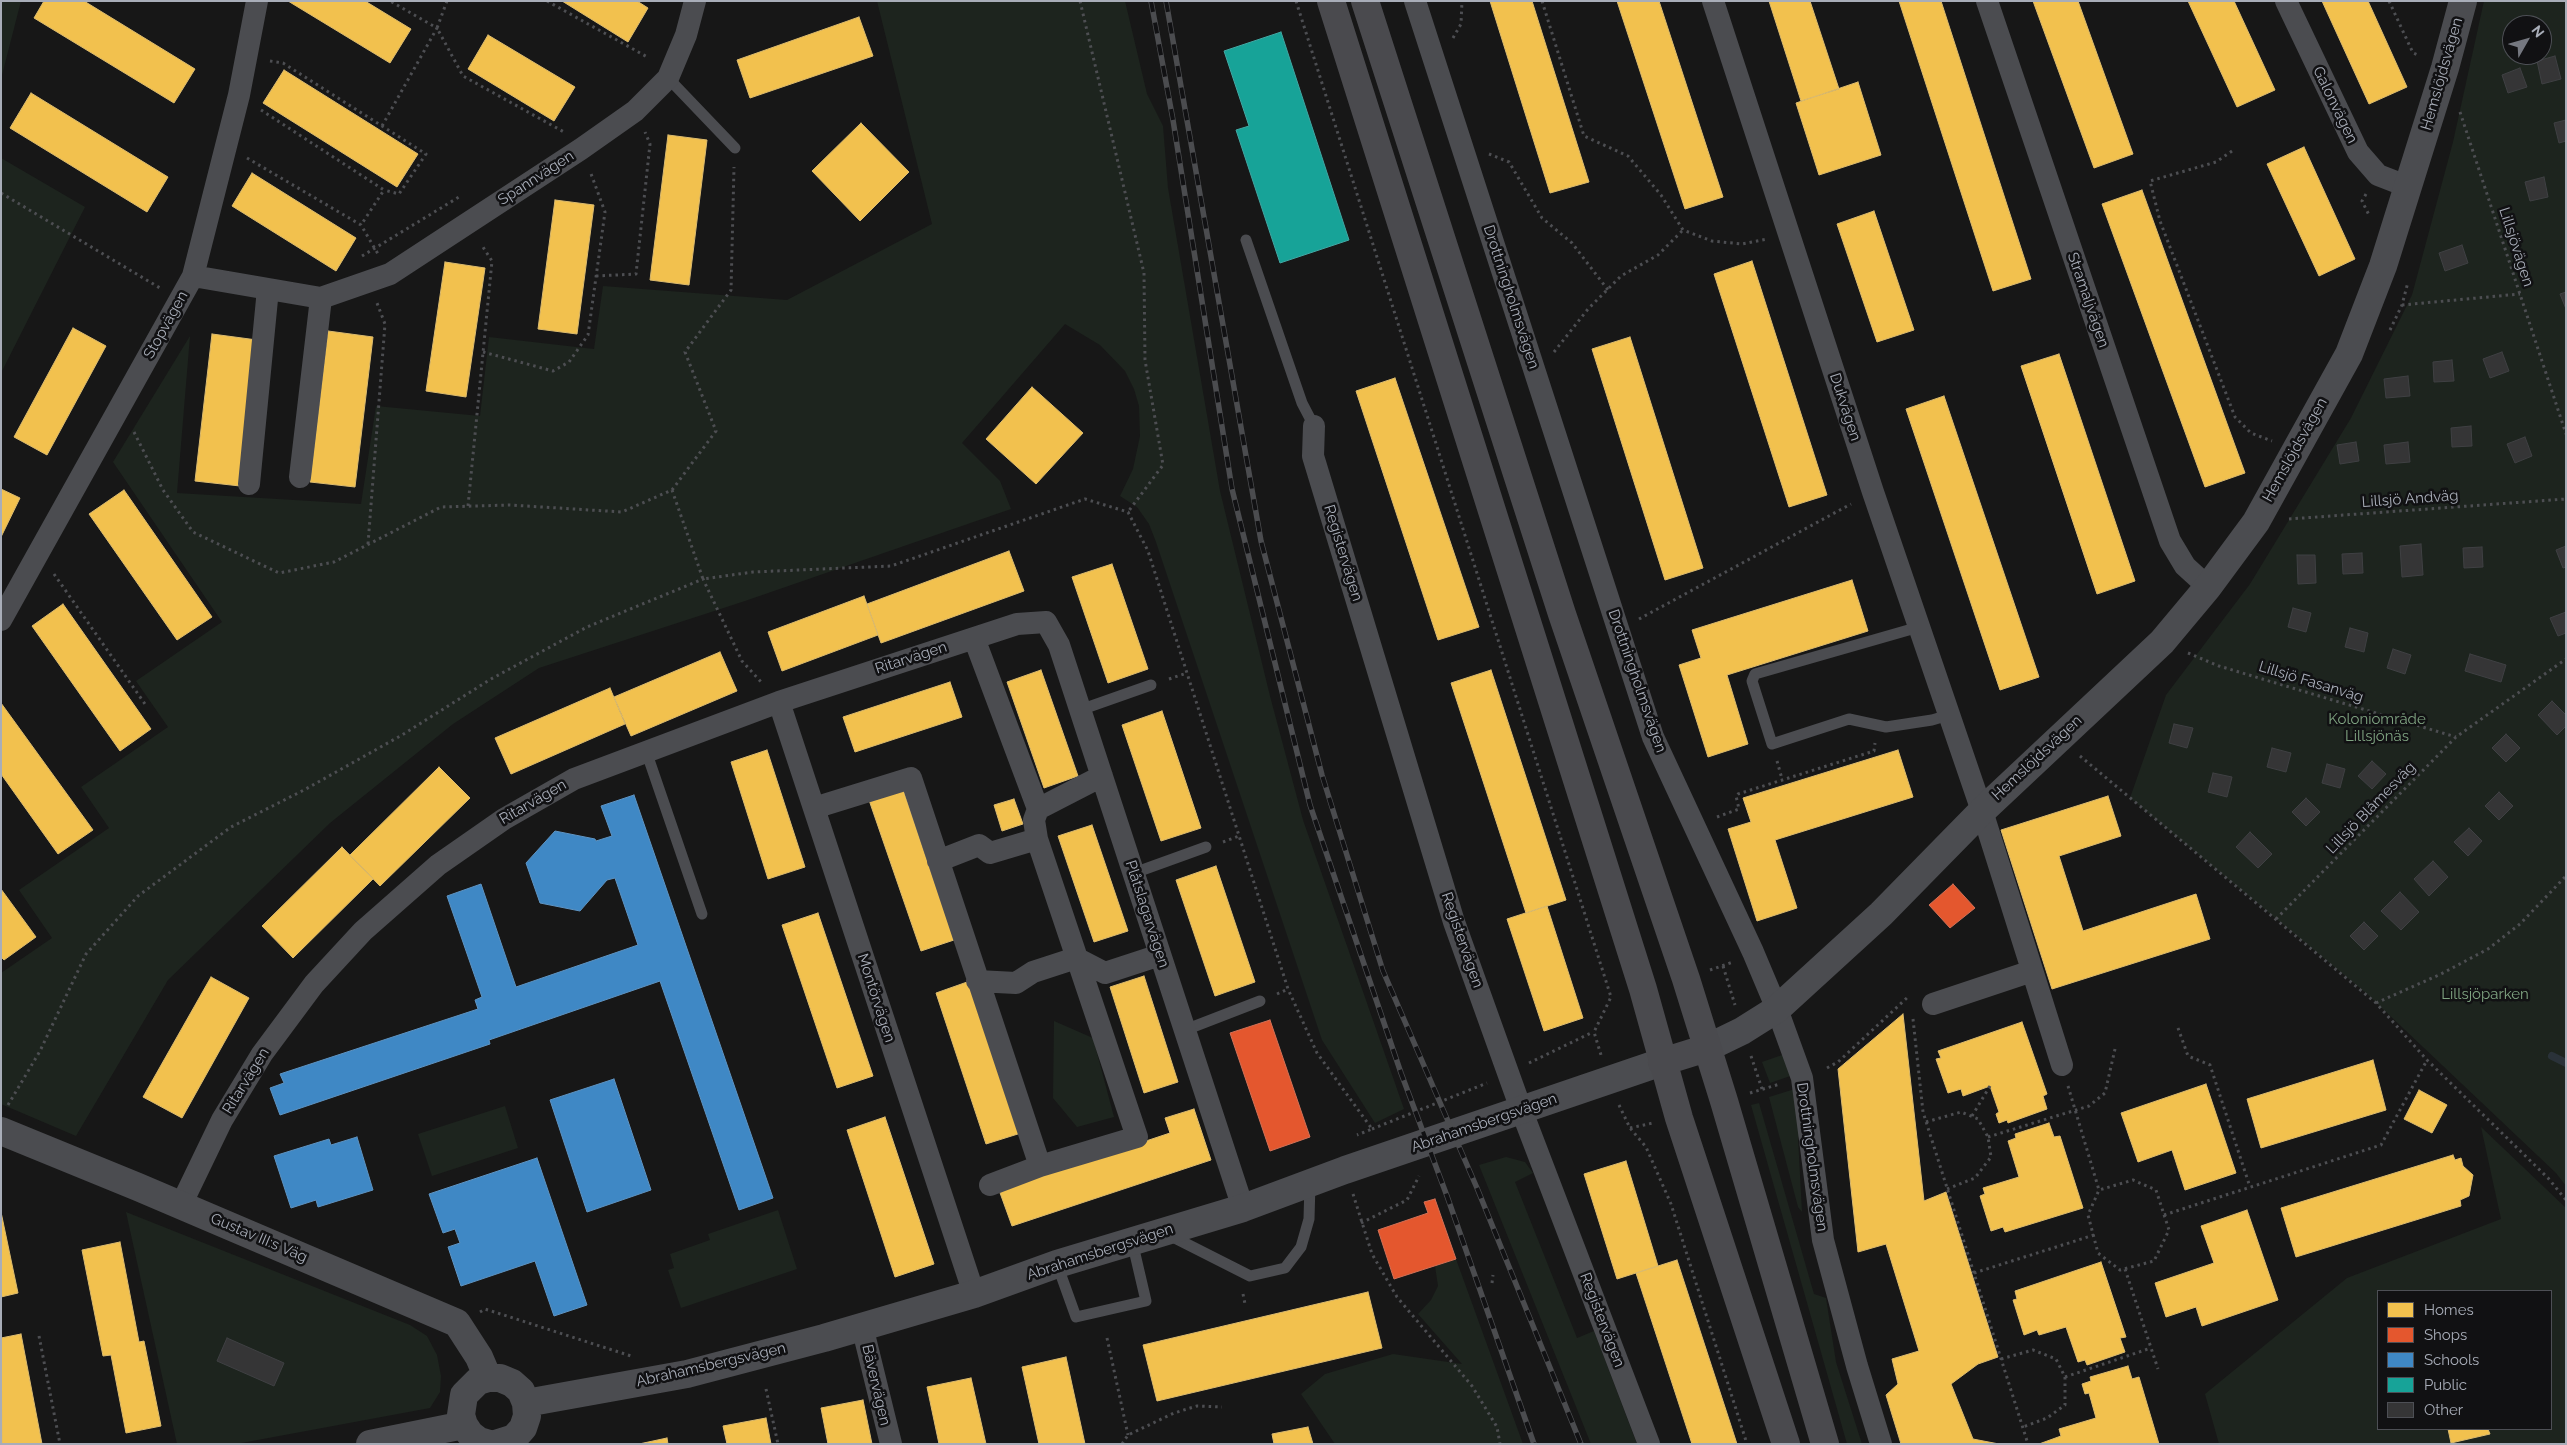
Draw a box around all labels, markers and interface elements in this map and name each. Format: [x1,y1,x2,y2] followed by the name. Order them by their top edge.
[2502,15,2552,65] north arrow
[2417,16,2467,132] street label: Hemslöjdsvägen
[2528,22,2548,41] text: N
[2309,64,2361,146] street label: Galonvägen
[495,147,577,209] street label: Spannvägen
[2495,205,2537,289] street label: Lillsjövägen
[1479,223,1543,371] street label: Drottningholmsvägen
[2063,250,2113,350] street label: Stramaljvägen
[140,288,192,362] street label: Stopvägen
[1826,371,1864,443] street label: Dukvägen
[2259,395,2331,505] street label: Hemslöjdsvägen
[2361,487,2459,511] street label: Lillsjö Andväg
[1320,503,1366,603] street label: Registervägen
[1604,607,1670,755] street label: Drottningholmsvägen
[873,638,949,678] street label: Ritarvägen
[2256,657,2366,707] street label: Lillsjö Fasanväg
[2328,710,2426,745] park label: Koloniområde Lillsjönäs
[1988,712,2086,804] street label: Hemslöjdsvägen
[2323,758,2419,858] street label: Lillsjö Blåmesväg
[496,776,570,828] street label: Ritarvägen
[1121,858,1173,970] street label: Plåtslagarvägen
[1437,890,1487,990] street label: Registervägen
[853,951,899,1045] street label: Montörvägen
[2441,985,2529,1003] park label: Lillsjöparken
[219,1045,273,1117] street label: Ritarvägen
[1793,1081,1831,1233] street label: Drottningholmsvägen
[1409,1090,1559,1156] street label: Abrahamsbergsvägen
[208,1209,310,1267] street label: Gustav III:s Väg
[1024,1220,1176,1284] street label: Abrahamsbergsvägen
[1576,1270,1628,1370] street label: Registervägen
[2377,1290,2552,1430] legend
[2424,1301,2474,1319] text: Homes
[2424,1326,2467,1344] text: Shops
[634,1339,788,1391] street label: Abrahamsbergsvägen
[858,1343,894,1427] street label: Bävervägen
[2424,1351,2479,1369] text: Schools
[2424,1376,2467,1394] text: Public
[2424,1401,2463,1419] text: Other

